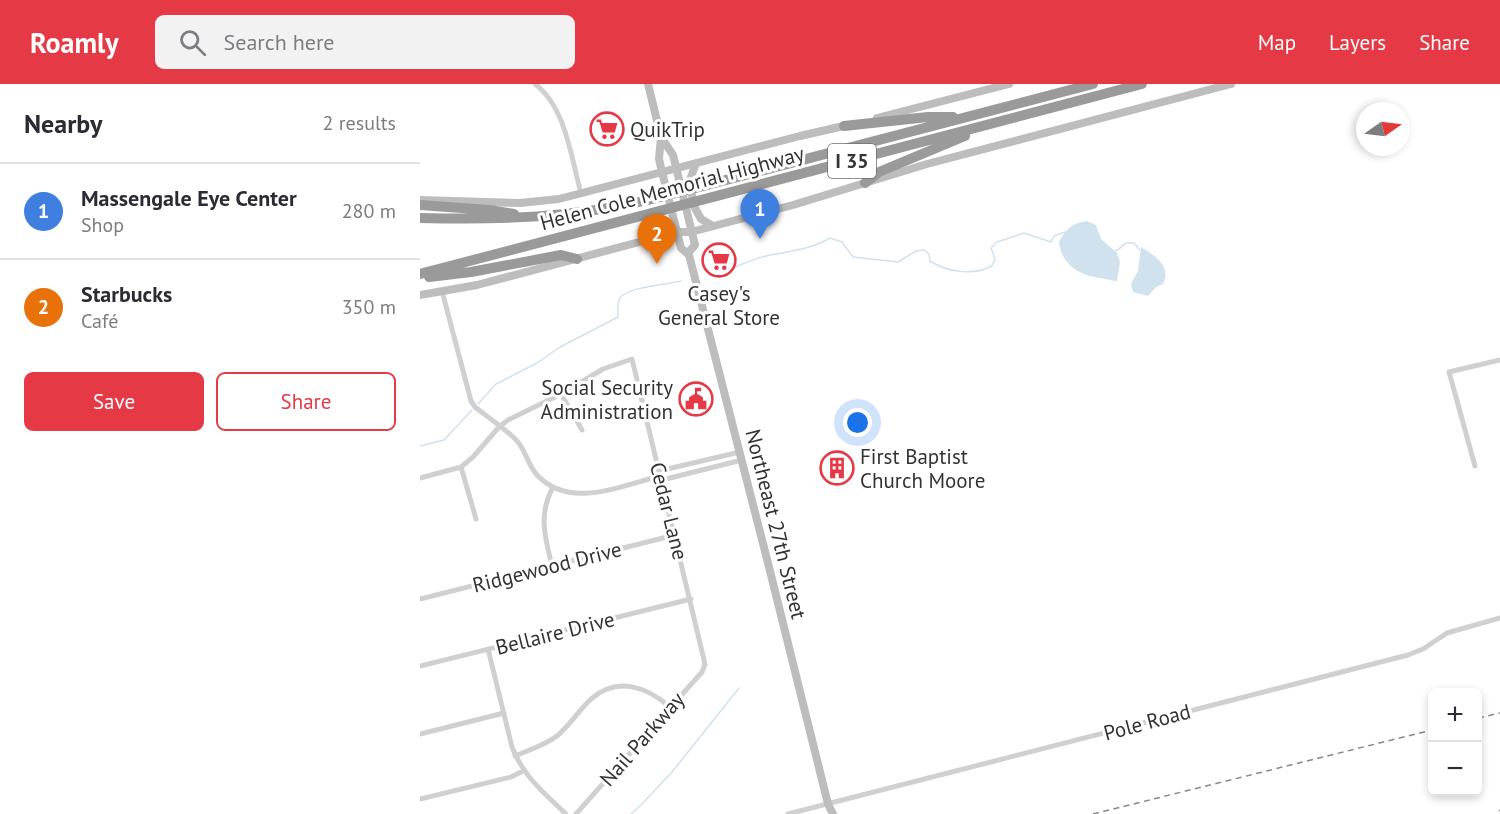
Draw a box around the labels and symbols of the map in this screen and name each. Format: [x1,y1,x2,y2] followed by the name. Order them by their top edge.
[1356,102,1410,156] north arrow
[589,111,625,147] supermarket icon: QuikTrip
[630,116,705,143] place label: QuikTrip
[537,140,807,236] street label: Helen Cole Memorial Highway
[828,144,876,178] road number: I 35
[740,190,780,239] pin: 1
[638,214,676,264] pin: 2
[701,242,737,278] supermarket icon: Casey's General Store
[658,280,780,331] place label: Casey's General Store
[541,374,673,425] place label: Social Security Administration
[678,381,714,417] public building icon: Social Security Administration
[843,408,872,437] your location
[739,426,813,622] street label: Northeast 27th Street
[860,443,985,494] place label: First Baptist Church Moore
[819,450,855,486] building icon: First Baptist Church Moore
[644,460,694,562] street label: Cedar Lane
[470,535,624,599] street label: Ridgewood Drive
[493,605,617,661] street label: Bellaire Drive
[594,686,690,792] street label: Nail Parkway
[1100,697,1194,747] street label: Pole Road

